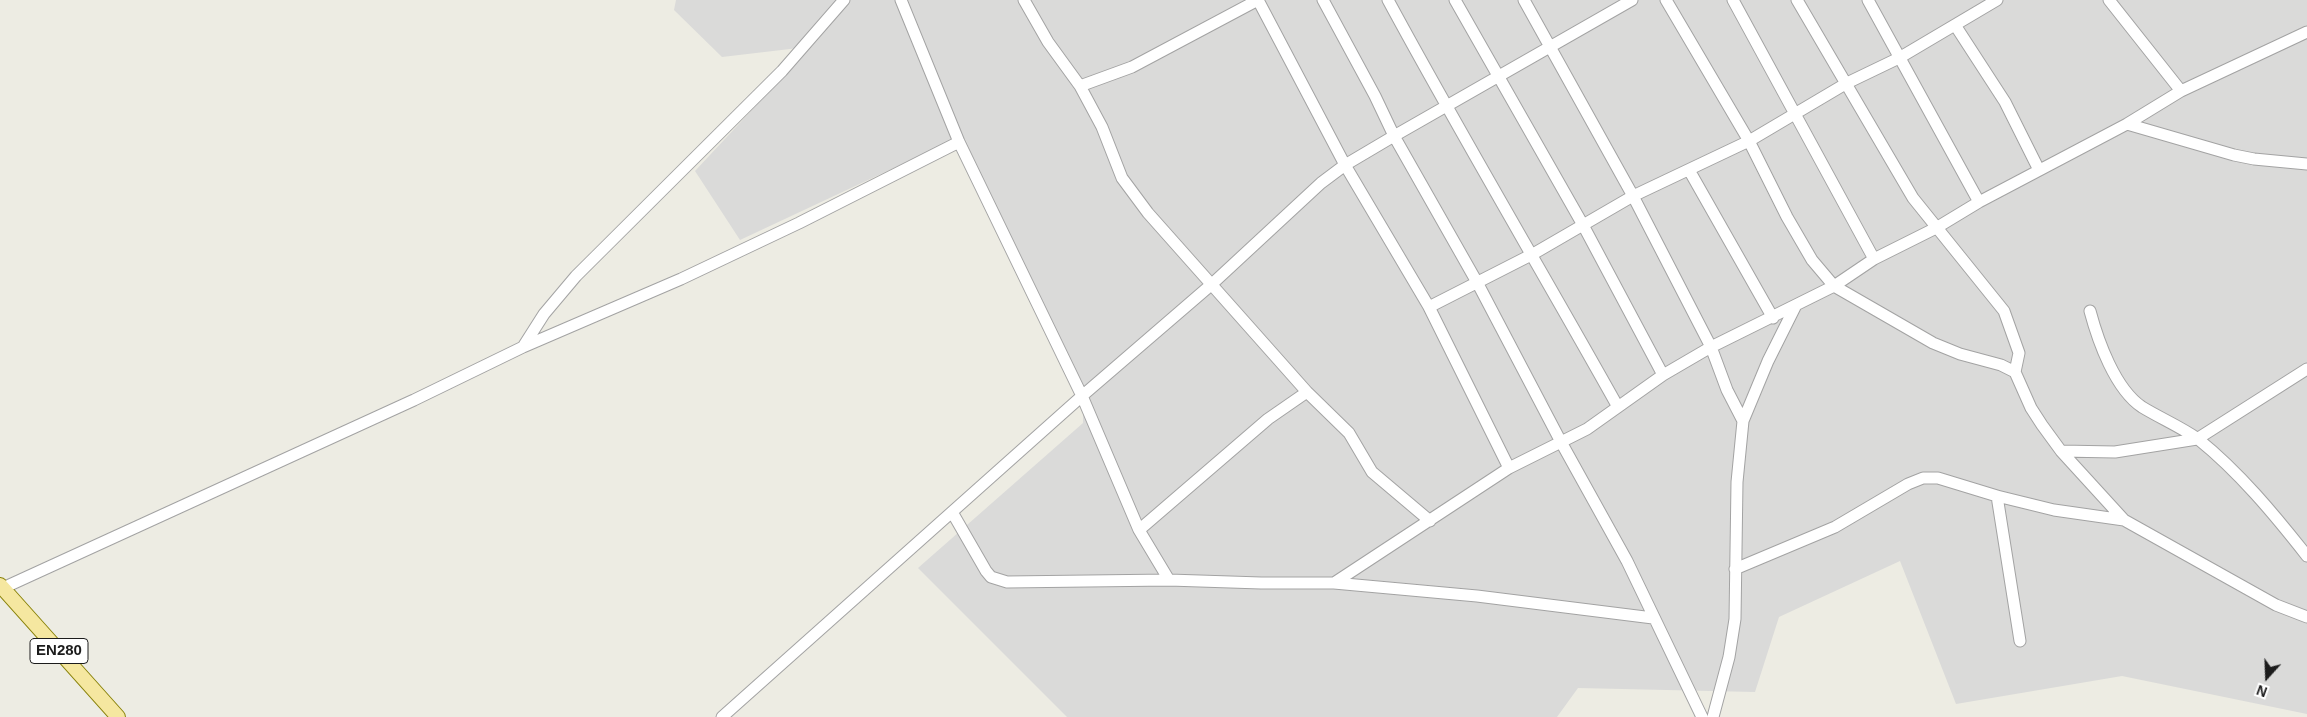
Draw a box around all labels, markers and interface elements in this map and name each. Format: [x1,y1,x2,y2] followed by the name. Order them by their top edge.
[30,638,88,664] road number: EN280
[2242,652,2292,702] north arrow
[2254,682,2269,700] text: N

